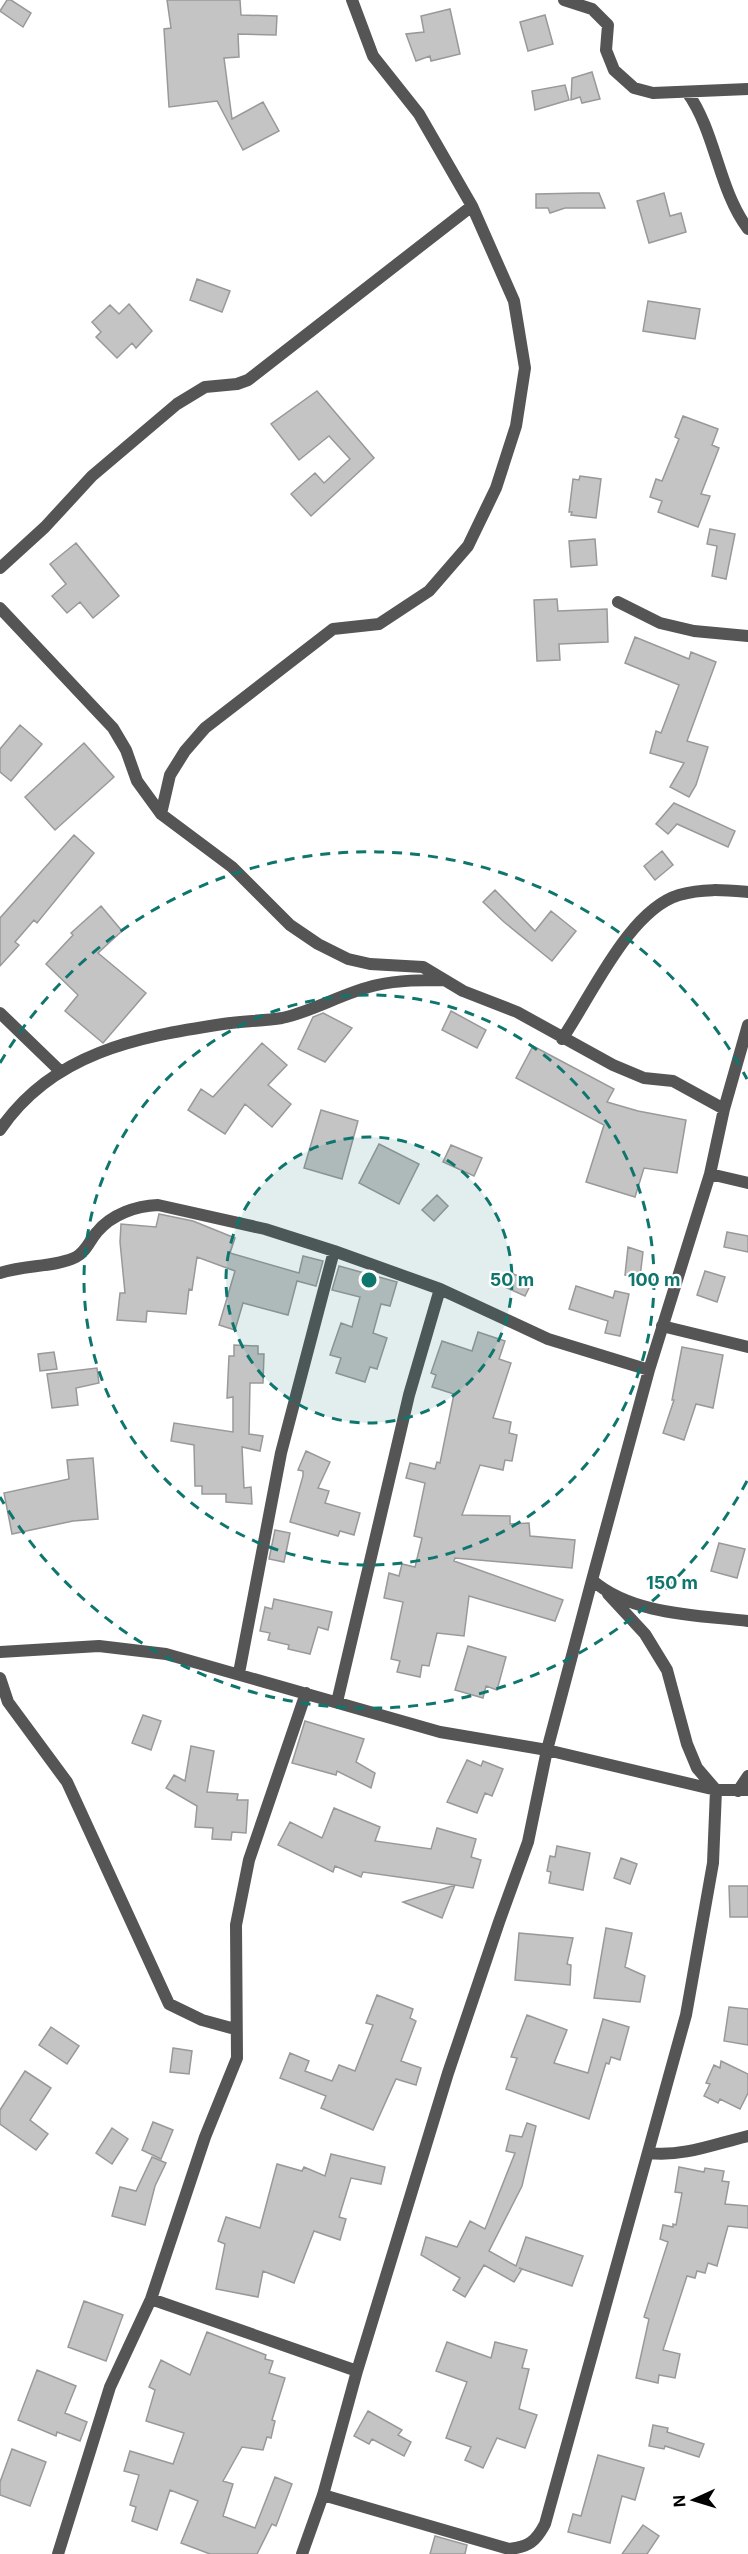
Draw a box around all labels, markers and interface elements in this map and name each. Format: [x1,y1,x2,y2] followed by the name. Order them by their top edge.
[490,1269,534,1290] text: 50 m
[628,1269,680,1290] text: 100 m
[359,1270,379,1290] centre of rings
[646,1572,698,1593] text: 150 m
[664,2470,724,2530] north arrow
[669,2494,689,2508] text: N

